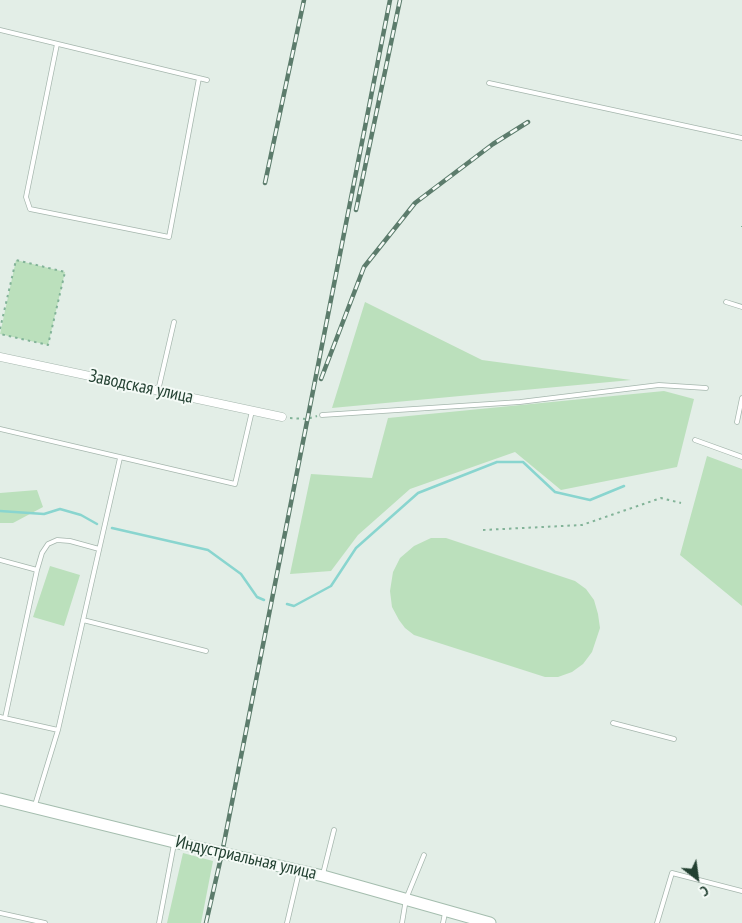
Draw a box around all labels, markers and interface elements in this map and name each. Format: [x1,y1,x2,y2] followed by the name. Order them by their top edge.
[87,365,195,409] street label: Заводская улица
[173,831,319,885] street label: Индустриальная улица
[672,853,722,903] north arrow
[697,882,712,900] text: С

